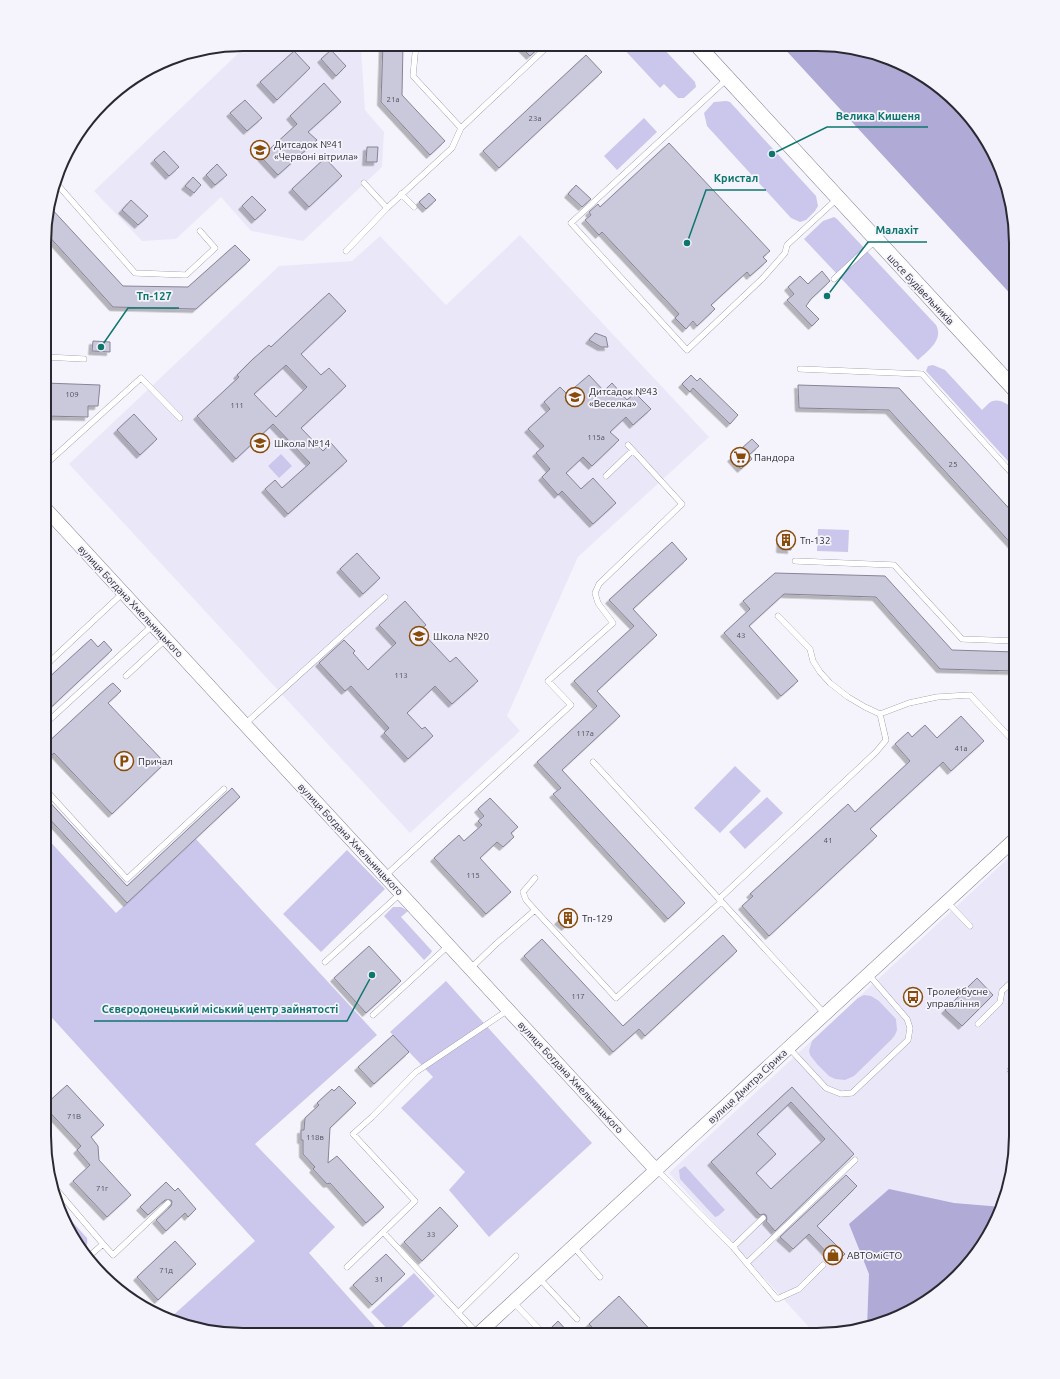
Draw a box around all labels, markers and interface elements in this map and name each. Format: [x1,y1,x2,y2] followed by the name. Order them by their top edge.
[386,95,400,104] house number: 21а
[827,104,928,127] callout: Велика Кишеня
[836,110,920,122] text: Велика Кишеня
[528,114,542,123] house number: 23а
[249,139,271,161] school or university icon: Дитсадок №41 «Червоні вітрила»
[274,139,358,162] place label: Дитсадок №41 «Червоні вітрила»
[706,167,766,190] callout: Кристал
[714,172,758,184] text: Кристал
[868,219,927,242] callout: Малахіт
[875,224,919,236] text: Малахіт
[885,252,956,327] street label: шосе Будівельників
[128,285,179,308] callout: Тп-127
[136,290,172,302] text: Тп-127
[564,386,586,408] school or university icon: Дитсадок №43 «Веселка»
[589,386,658,409] place label: Дитсадок №43 «Веселка»
[65,390,79,399] house number: 109
[230,401,244,410] house number: 111
[249,432,271,454] school or university icon: Школа №14
[587,433,605,442] house number: 115а
[274,438,330,449] place label: Школа №14
[729,446,751,468] supermarket icon: Пандора
[754,452,795,463] place label: Пандора
[948,460,958,469] house number: 25
[775,529,797,551] building icon: Тп-132
[800,535,831,546] place label: Тп-132
[76,543,186,660] street label: вулиця Богдана Хмельницького
[408,625,430,647] school or university icon: Школа №20
[433,631,489,642] place label: Школа №20
[736,631,746,640] house number: 43
[394,671,408,680] house number: 113
[576,729,594,738] house number: 117а
[954,744,968,753] house number: 41а
[113,750,135,772] parking icon: Причал
[138,756,173,767] place label: Причал
[296,781,406,898] street label: вулиця Богдана Хмельницького
[823,836,833,845] house number: 41
[466,871,480,880] house number: 115
[557,907,579,929] building icon: Тп-129
[582,913,613,924] place label: Тп-129
[902,986,924,1008] bus stop icon: Тролейбусне управління
[927,986,988,1009] place label: Тролейбусне управління
[571,992,585,1001] house number: 117
[94,998,347,1021] callout: Сєвєродонецький міський центр зайнятості
[102,1003,338,1015] text: Сєвєродонецький міський центр зайнятості
[516,1019,626,1136] street label: вулиця Богдана Хмельницького
[706,1047,789,1126] street label: вулиця Дмитра Сірика
[67,1112,81,1121] house number: 71В
[306,1133,324,1142] house number: 118в
[96,1184,109,1193] house number: 71г
[426,1230,436,1239] house number: 33
[822,1244,844,1266] shop icon: АВТОміСТО
[847,1250,902,1261] place label: АВТОміСТО
[159,1266,173,1275] house number: 71д
[374,1275,384,1284] house number: 31

